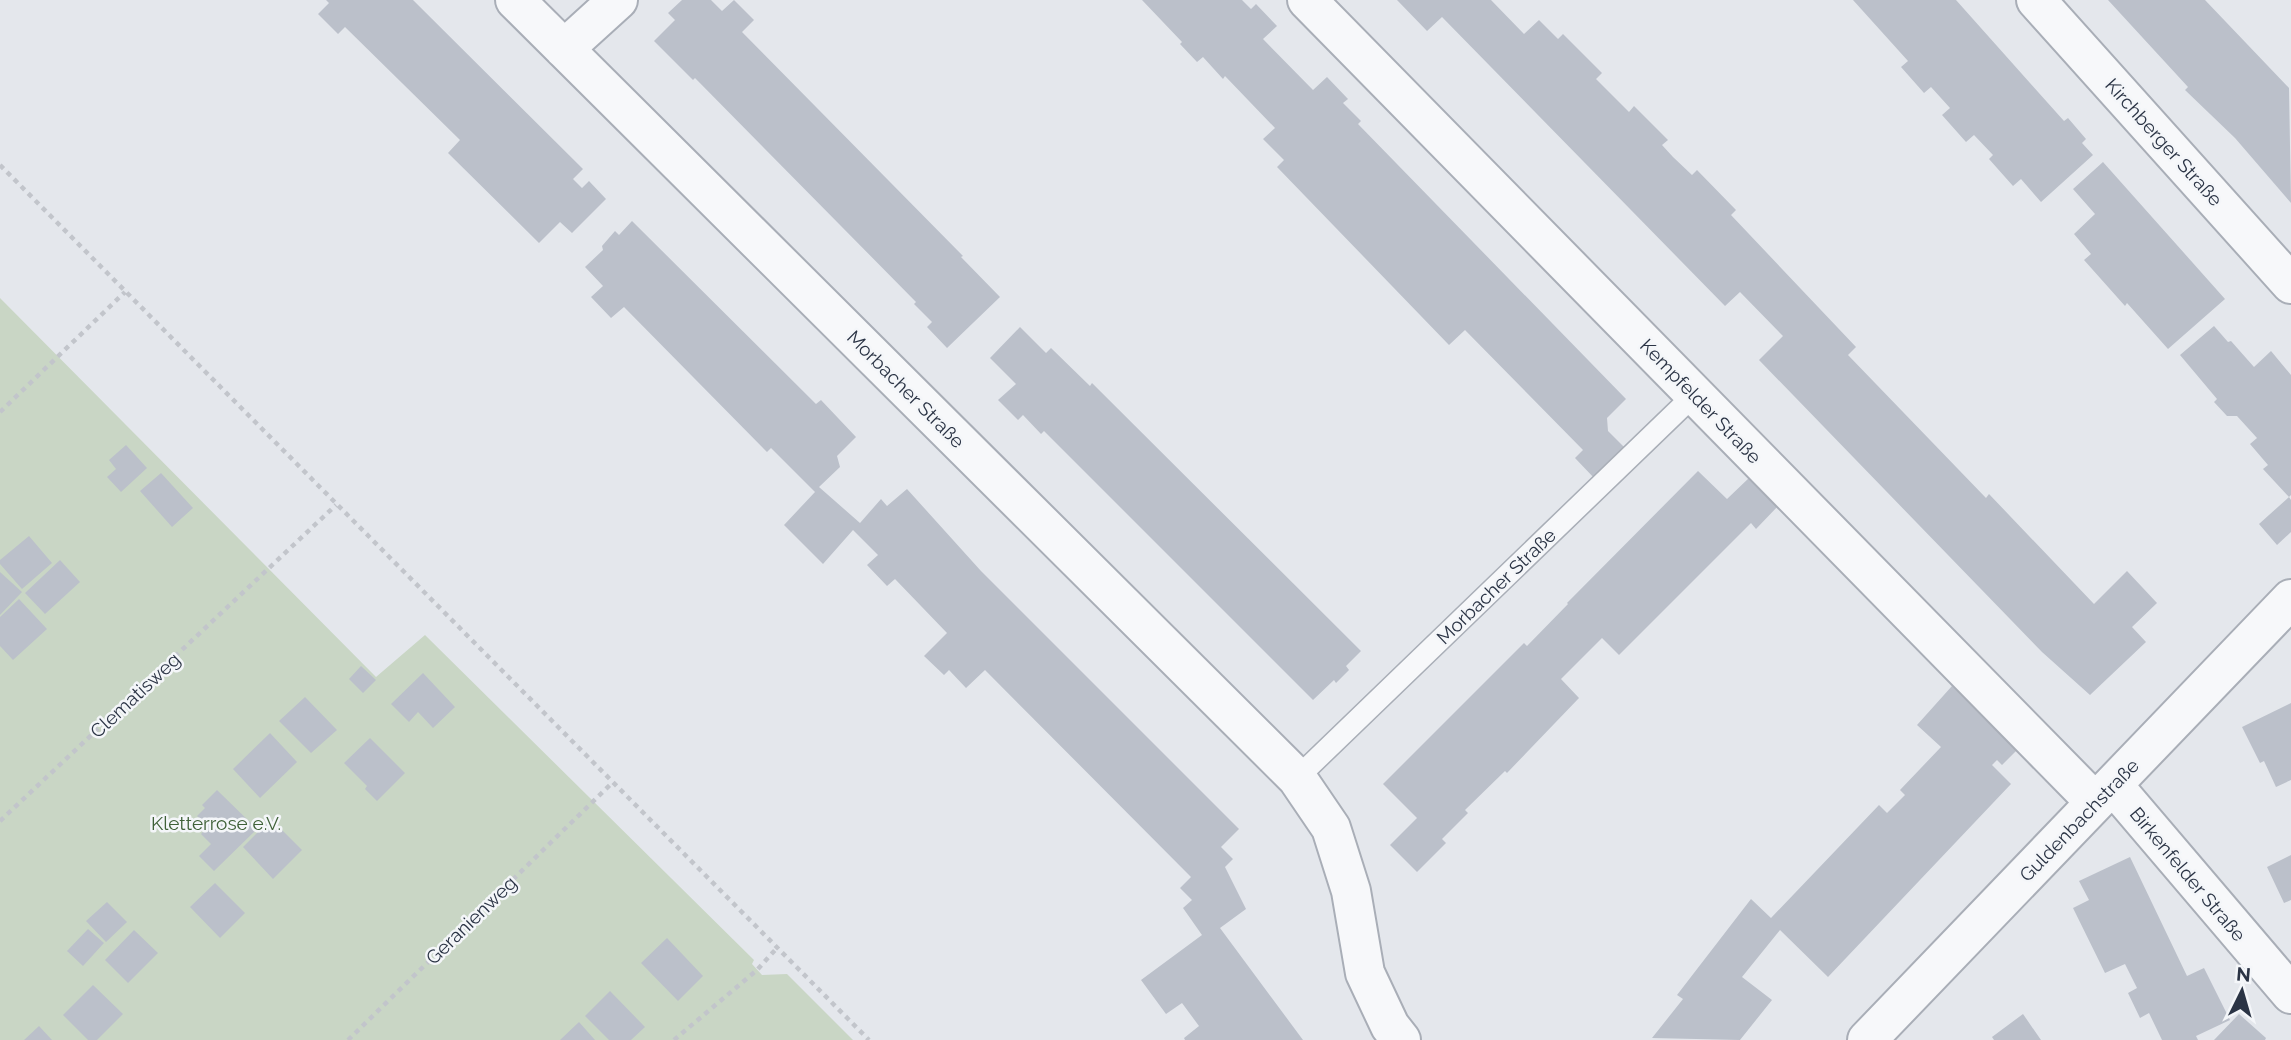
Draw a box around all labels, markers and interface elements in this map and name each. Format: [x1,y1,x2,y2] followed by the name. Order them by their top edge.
[2101,74,2227,210] street label: Kirchberger Straße
[843,326,969,452] street label: Morbacher Straße
[1636,334,1766,468] street label: Kempfelder Straße
[1432,524,1560,648] street label: Morbacher Straße
[86,648,184,742] street label: Clematisweg
[2015,754,2143,886] street label: Guldenbachstraße
[2126,803,2250,945] street label: Birkenfelder Straße
[151,812,281,834] park label: Kletterrose e.V.
[421,871,521,969] street label: Geranienweg
[2207,956,2277,1026] north arrow
[2235,962,2252,986] text: N

